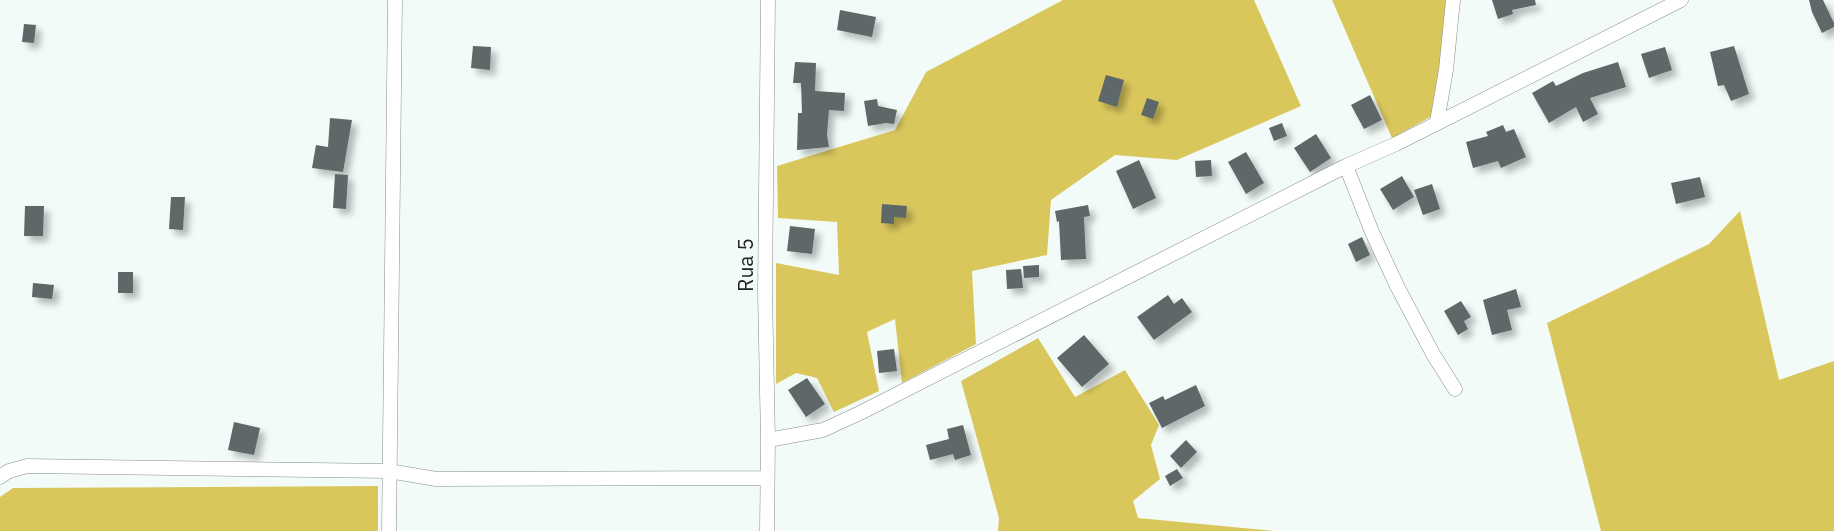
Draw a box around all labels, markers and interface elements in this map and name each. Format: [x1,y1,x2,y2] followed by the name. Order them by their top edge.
[731,238,759,292] street label: Rua 5

